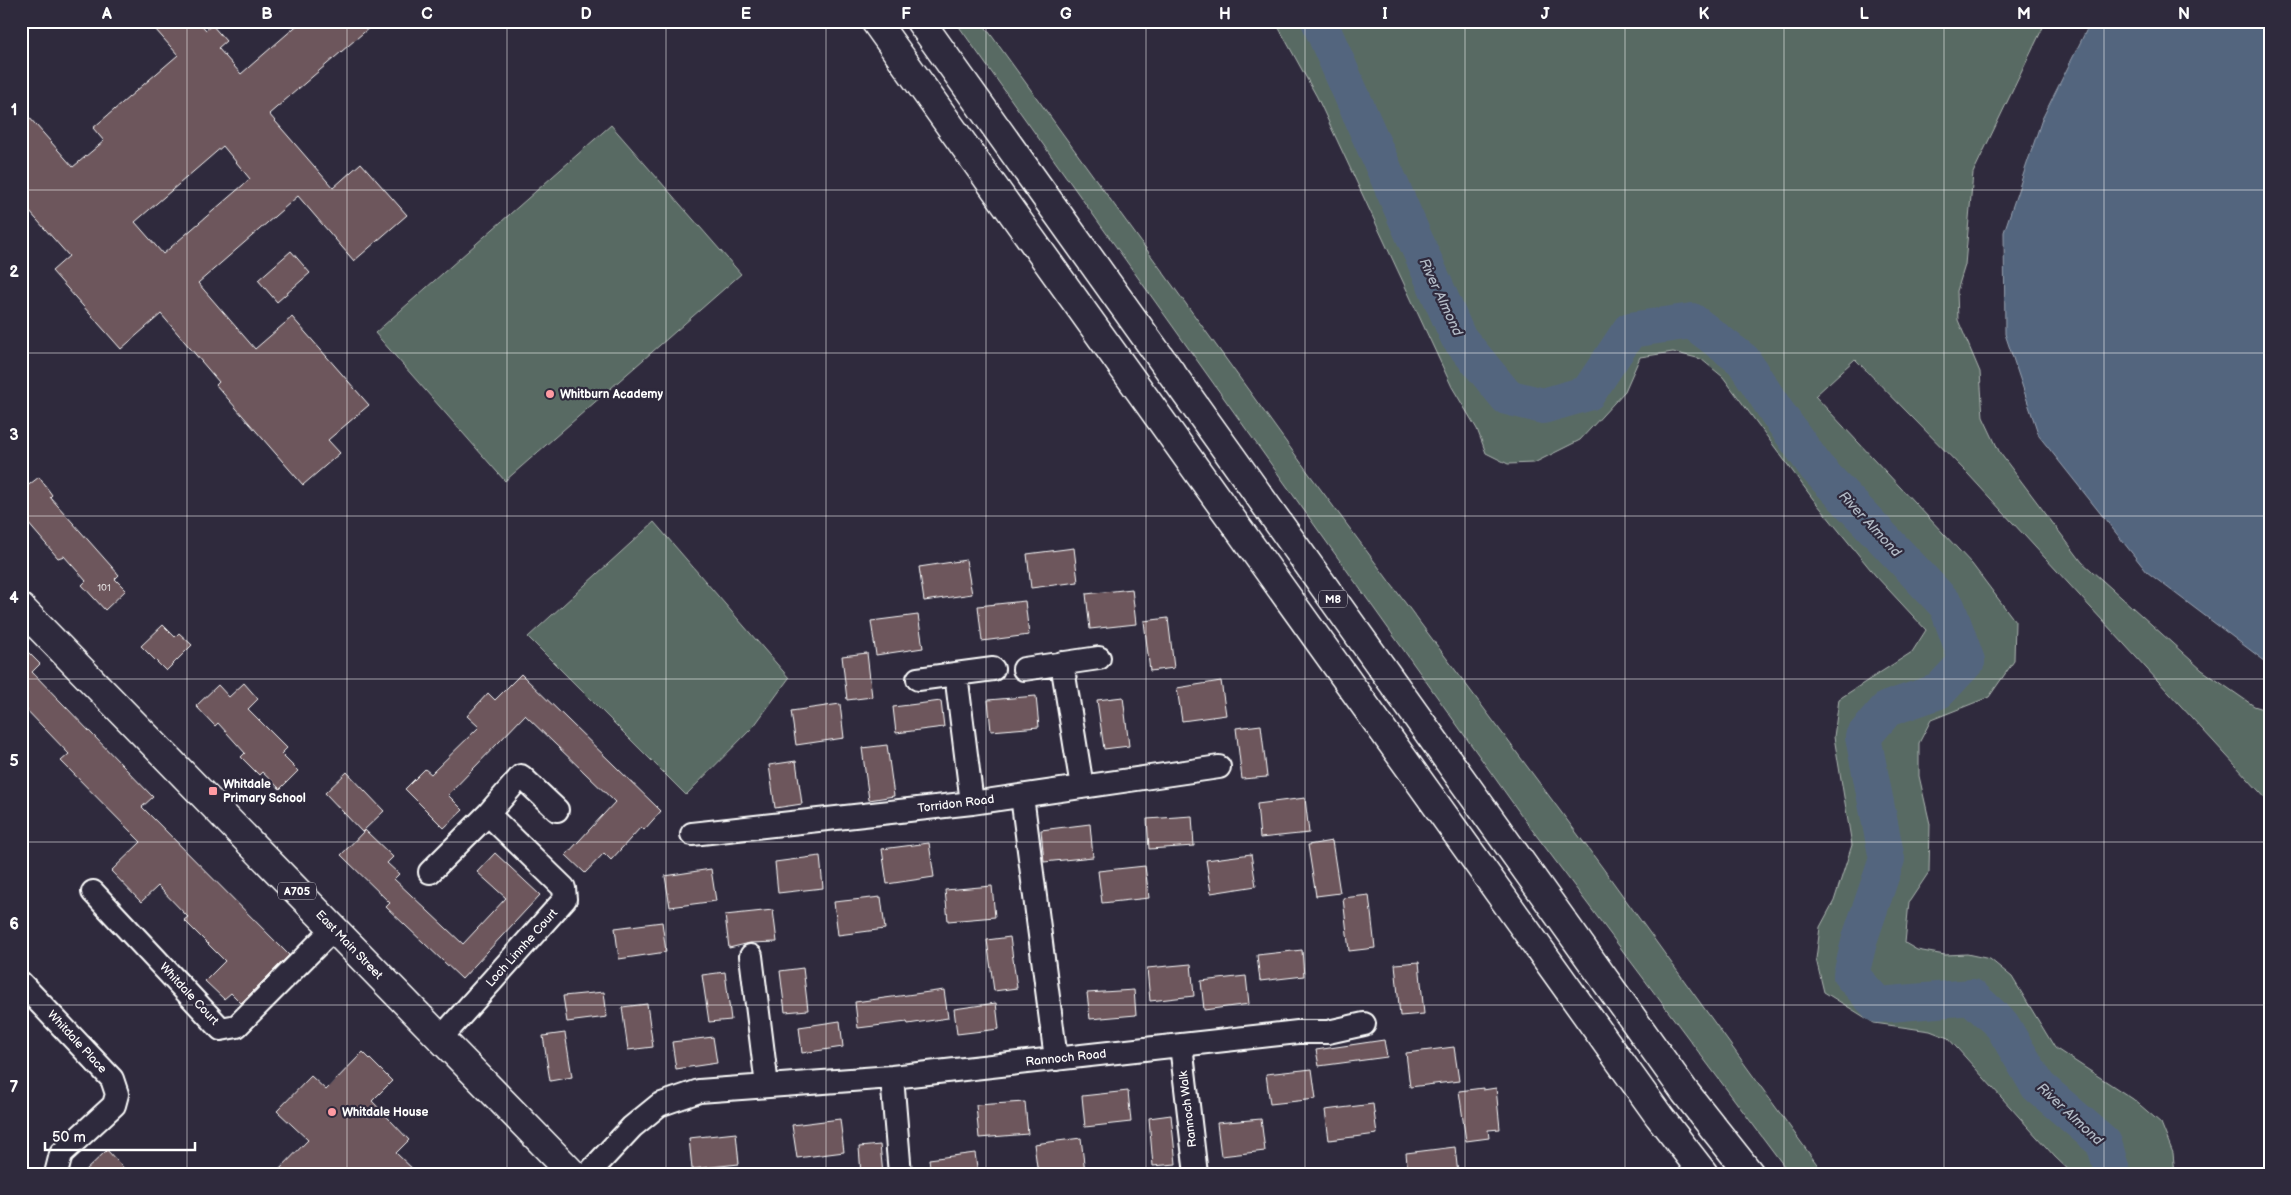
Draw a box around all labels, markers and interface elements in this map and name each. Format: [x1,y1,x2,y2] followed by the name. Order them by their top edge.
[101,5,112,24] text: A
[261,5,273,24] text: B
[421,5,433,24] text: C
[580,5,592,24] text: D
[741,5,751,24] text: E
[901,5,911,24] text: F
[1060,5,1072,24] text: G
[1219,5,1231,24] text: H
[1382,5,1388,24] text: I
[1541,5,1550,24] text: J
[1699,5,1710,24] text: K
[1859,5,1869,24] text: L
[2017,5,2031,24] text: M
[2178,5,2190,24] text: N
[11,101,17,120] text: 1
[1416,256,1467,339] water label: River Almond
[9,263,19,282] text: 2
[560,387,664,402] place label: Whitburn Academy
[544,388,556,400] marker: Whitburn Academy
[9,426,19,445] text: 3
[1835,488,1905,561] water label: River Almond
[97,582,111,594] house number: 101
[9,589,19,608] text: 4
[1319,590,1347,608] road number: M8
[9,752,19,771] text: 5
[223,777,306,806] place label: Whitdale Primary School
[207,785,219,797] marker: Whitdale Primary School
[917,792,995,816] street label: Torridon Road
[278,882,316,899] road number: A705
[483,906,561,990] street label: Loch Linnhe Court
[312,907,386,983] street label: East Main Street
[9,915,19,934] text: 6
[156,960,222,1029] street label: Whitdale Court
[44,1008,110,1076] street label: Whitdale Place
[1025,1046,1107,1070] street label: Rannoch Road
[1176,1070,1200,1148] street label: Rannoch Walk
[10,1078,19,1097] text: 7
[2034,1079,2107,1149] water label: River Almond
[342,1105,428,1120] place label: Whitdale House
[326,1106,338,1118] marker: Whitdale House
[45,1120,195,1152] scale bar
[52,1128,86,1147] text: 50 m

